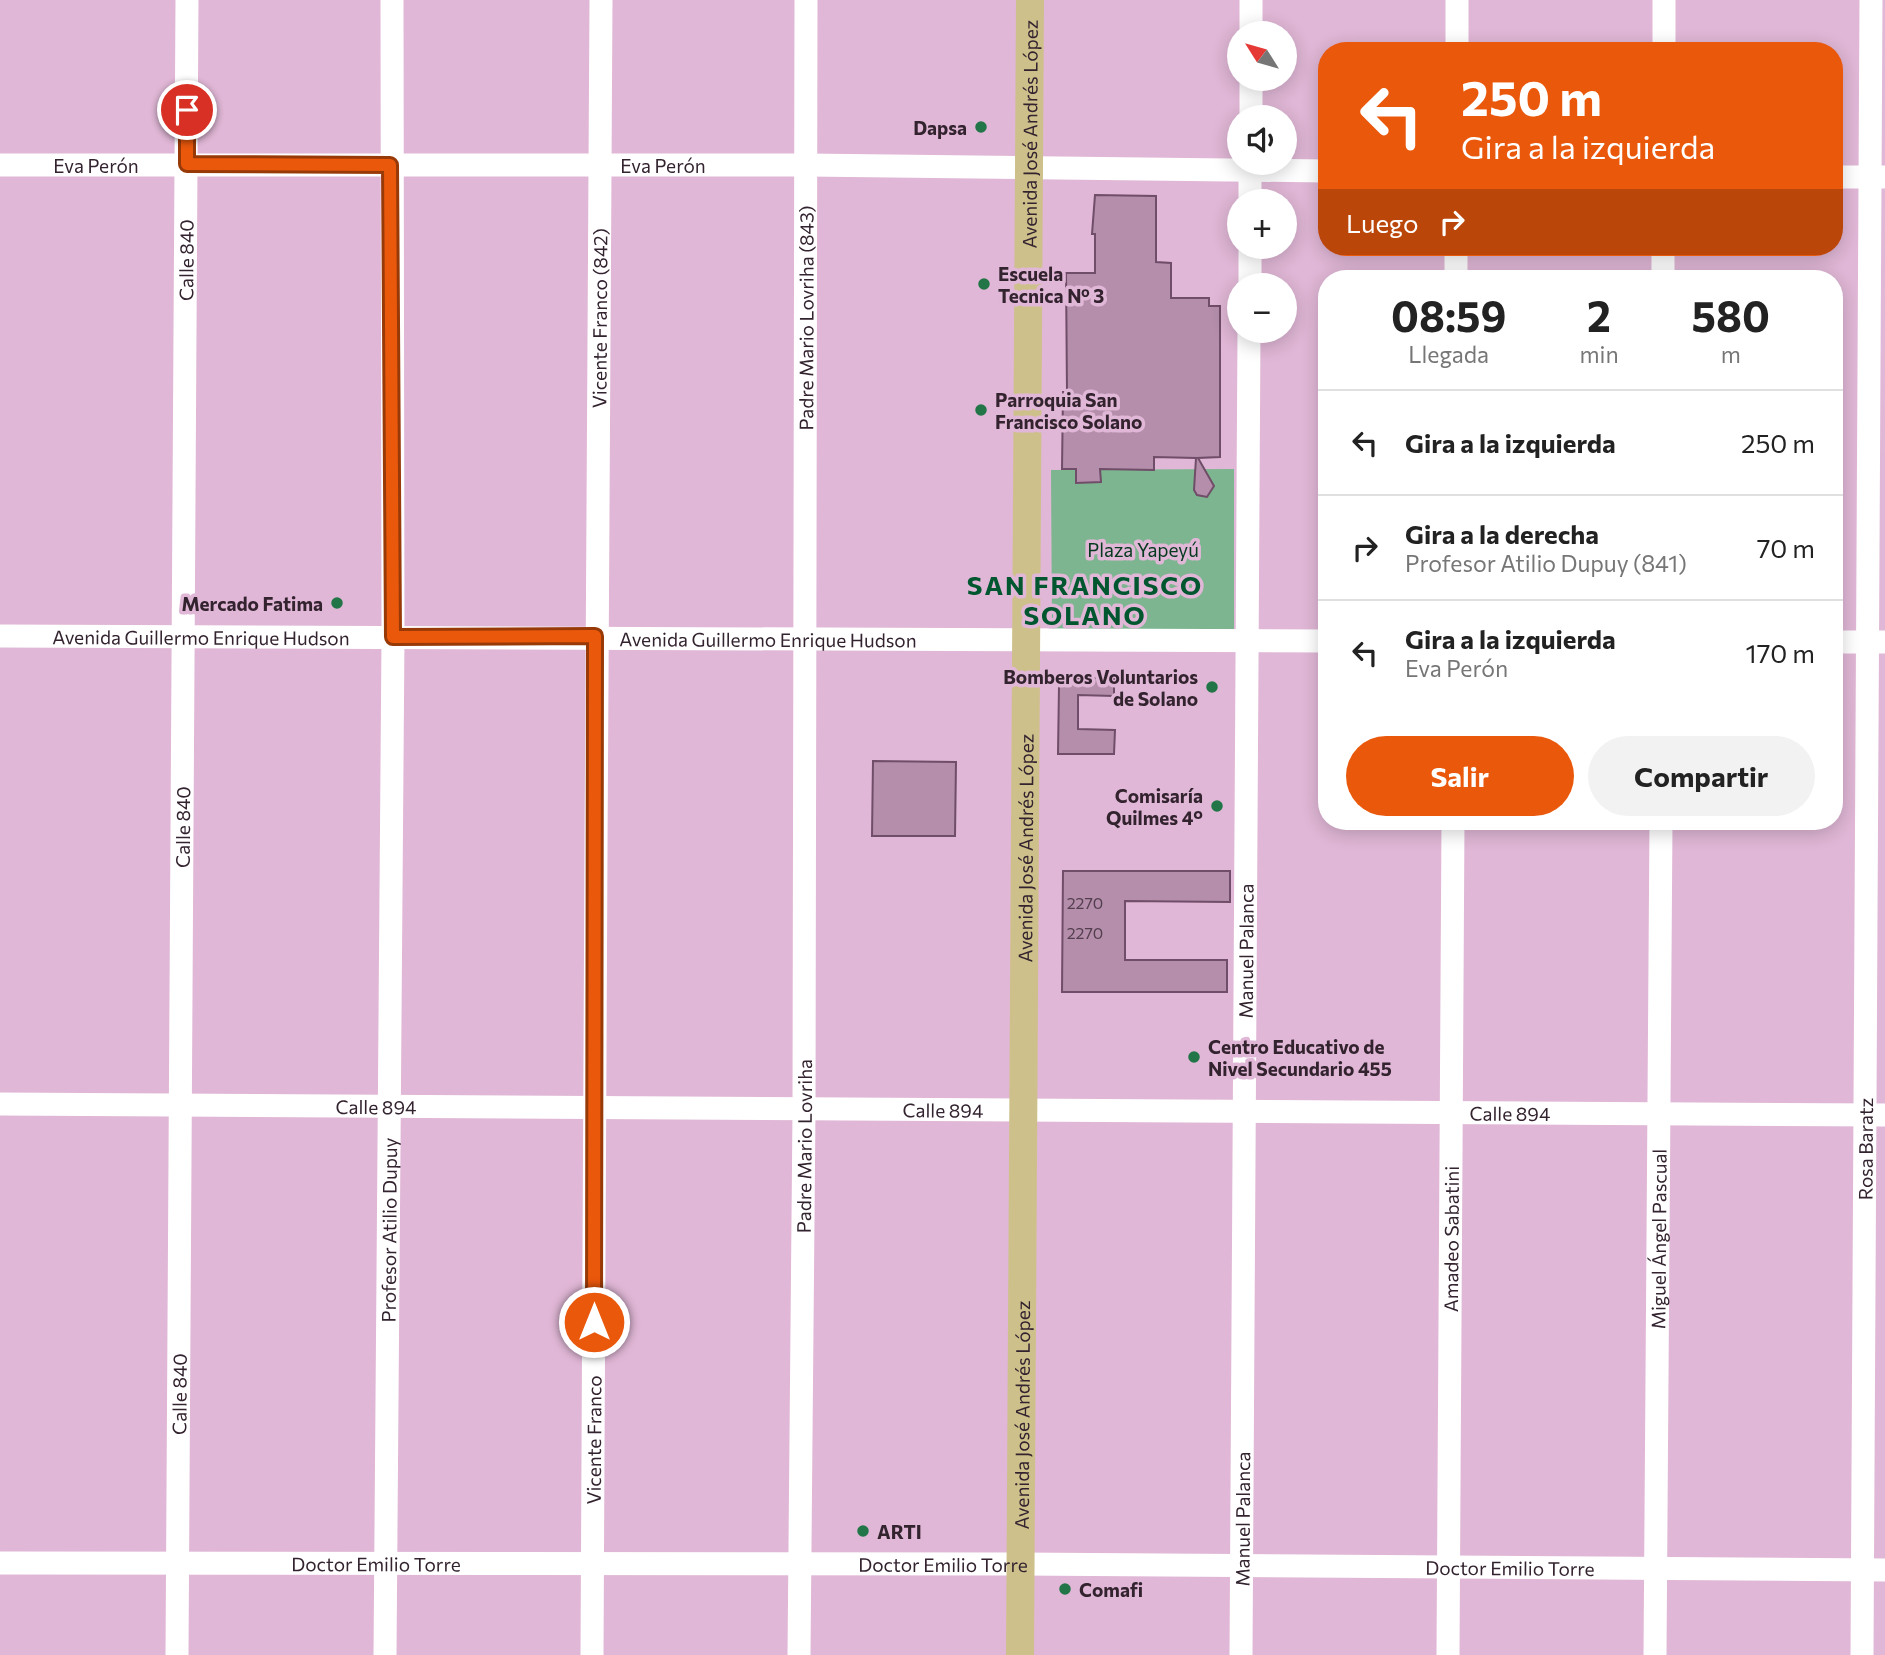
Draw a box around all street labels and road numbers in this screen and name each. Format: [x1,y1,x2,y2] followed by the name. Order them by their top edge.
[1017,20,1041,248] street label: Avenida José Andrés López
[53,154,139,177] street label: Eva Perón
[620,154,706,177] street label: Eva Perón
[794,205,817,431] street label: Padre Mario Lovriha (843)
[174,219,197,301] street label: Calle 840
[587,228,611,408] street label: Vicente Franco (842)
[52,625,350,649] street label: Avenida Guillermo Enrique Hudson
[619,627,917,651] street label: Avenida Guillermo Enrique Hudson
[1013,734,1037,962] street label: Avenida José Andrés López
[170,786,194,868] street label: Calle 840
[1233,884,1257,1019] street label: Manuel Palanca
[791,1059,816,1233] street label: Padre Mario Lovriha
[336,1094,416,1118] street label: Calle 894
[903,1098,983,1121] street label: Calle 894
[1853,1098,1877,1200] street label: Rosa Baratz
[1470,1101,1550,1125] street label: Calle 894
[376,1137,401,1323] street label: Profesor Atilio Dupuy
[1646,1149,1670,1329] street label: Miguel Ángel Pascual
[1439,1166,1462,1312] street label: Amadeo Sabatini
[1009,1301,1034,1529] street label: Avenida José Andrés López
[167,1353,190,1435] street label: Calle 840
[581,1375,605,1505] street label: Vicente Franco
[1230,1452,1254,1586] street label: Manuel Palanca
[291,1552,461,1575] street label: Doctor Emilio Torre
[858,1552,1028,1576] street label: Doctor Emilio Torre
[1425,1555,1595,1579] street label: Doctor Emilio Torre

